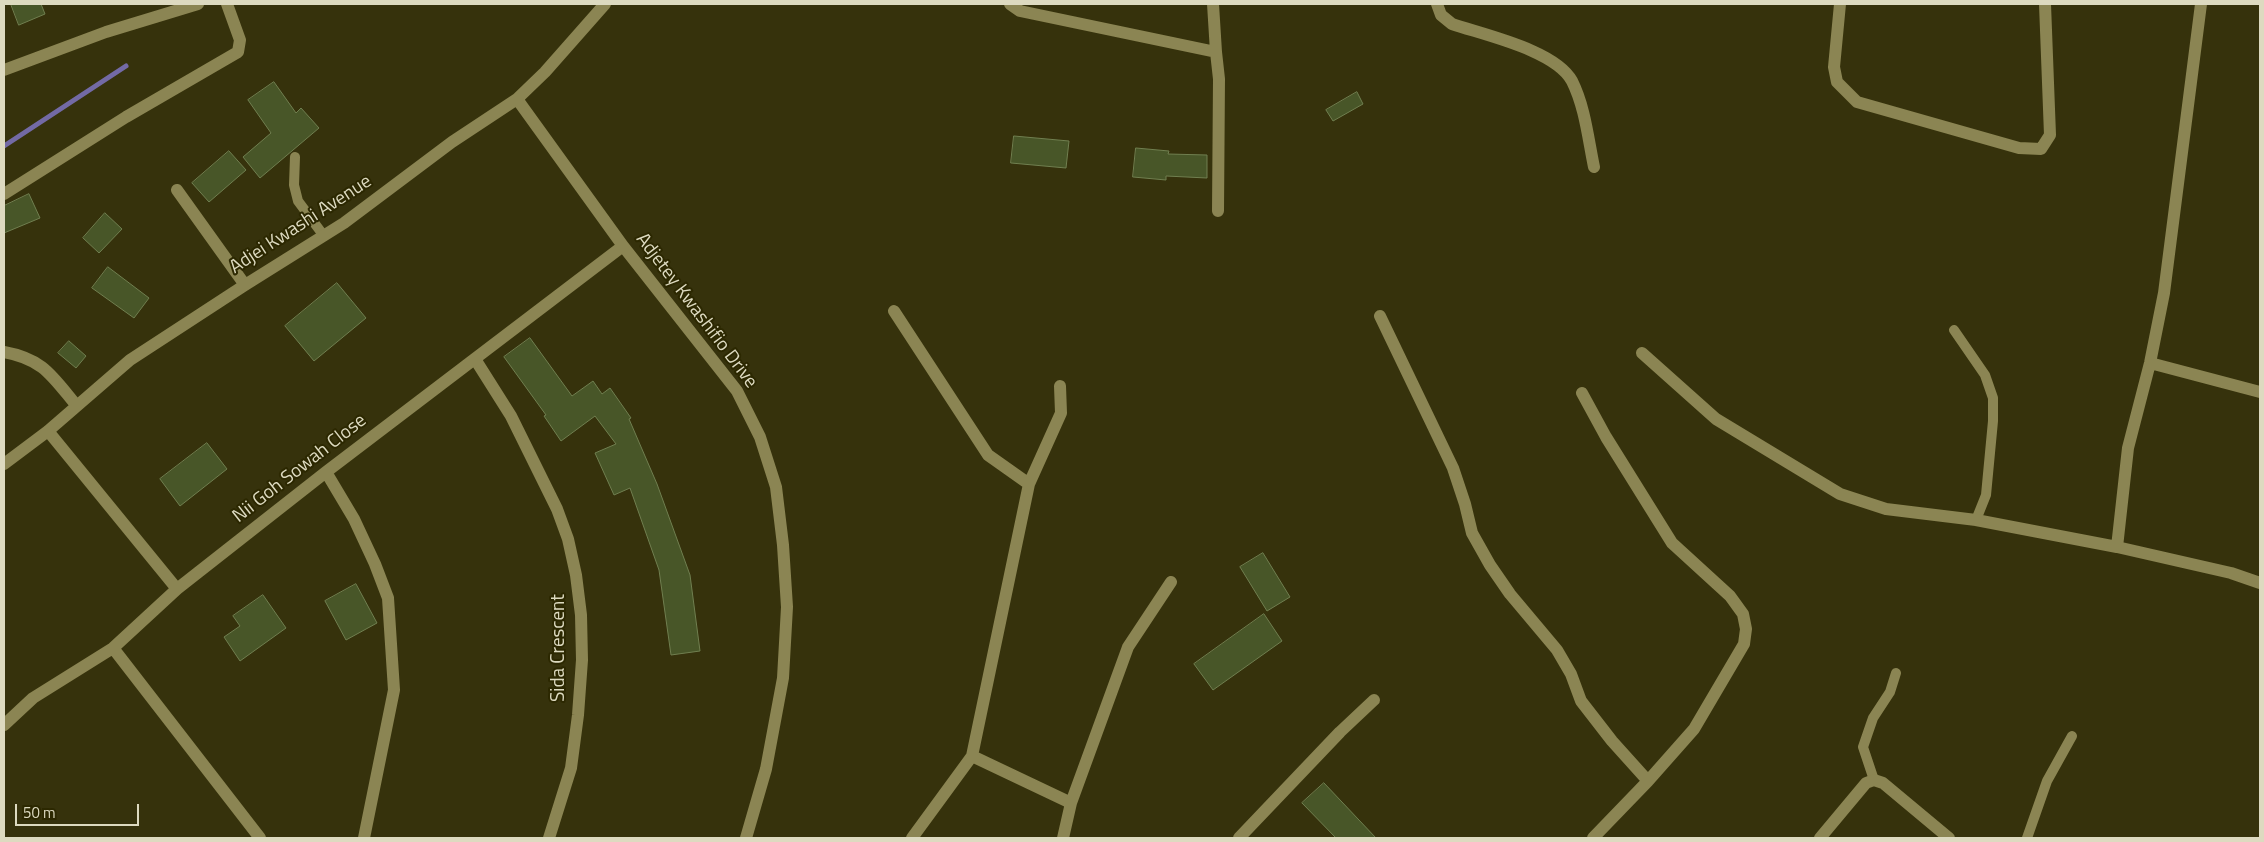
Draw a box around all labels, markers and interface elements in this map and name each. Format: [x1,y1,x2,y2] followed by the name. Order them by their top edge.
[226,171,376,279] street label: Adjei Kwashi Avenue
[630,229,762,393] street label: Adjetey Kwashifio Drive
[229,410,371,528] street label: Nii Goh Sowah Close
[548,594,570,702] street label: Sida Crescent
[18,794,141,826] scale bar
[23,801,56,824] text: 50 m

